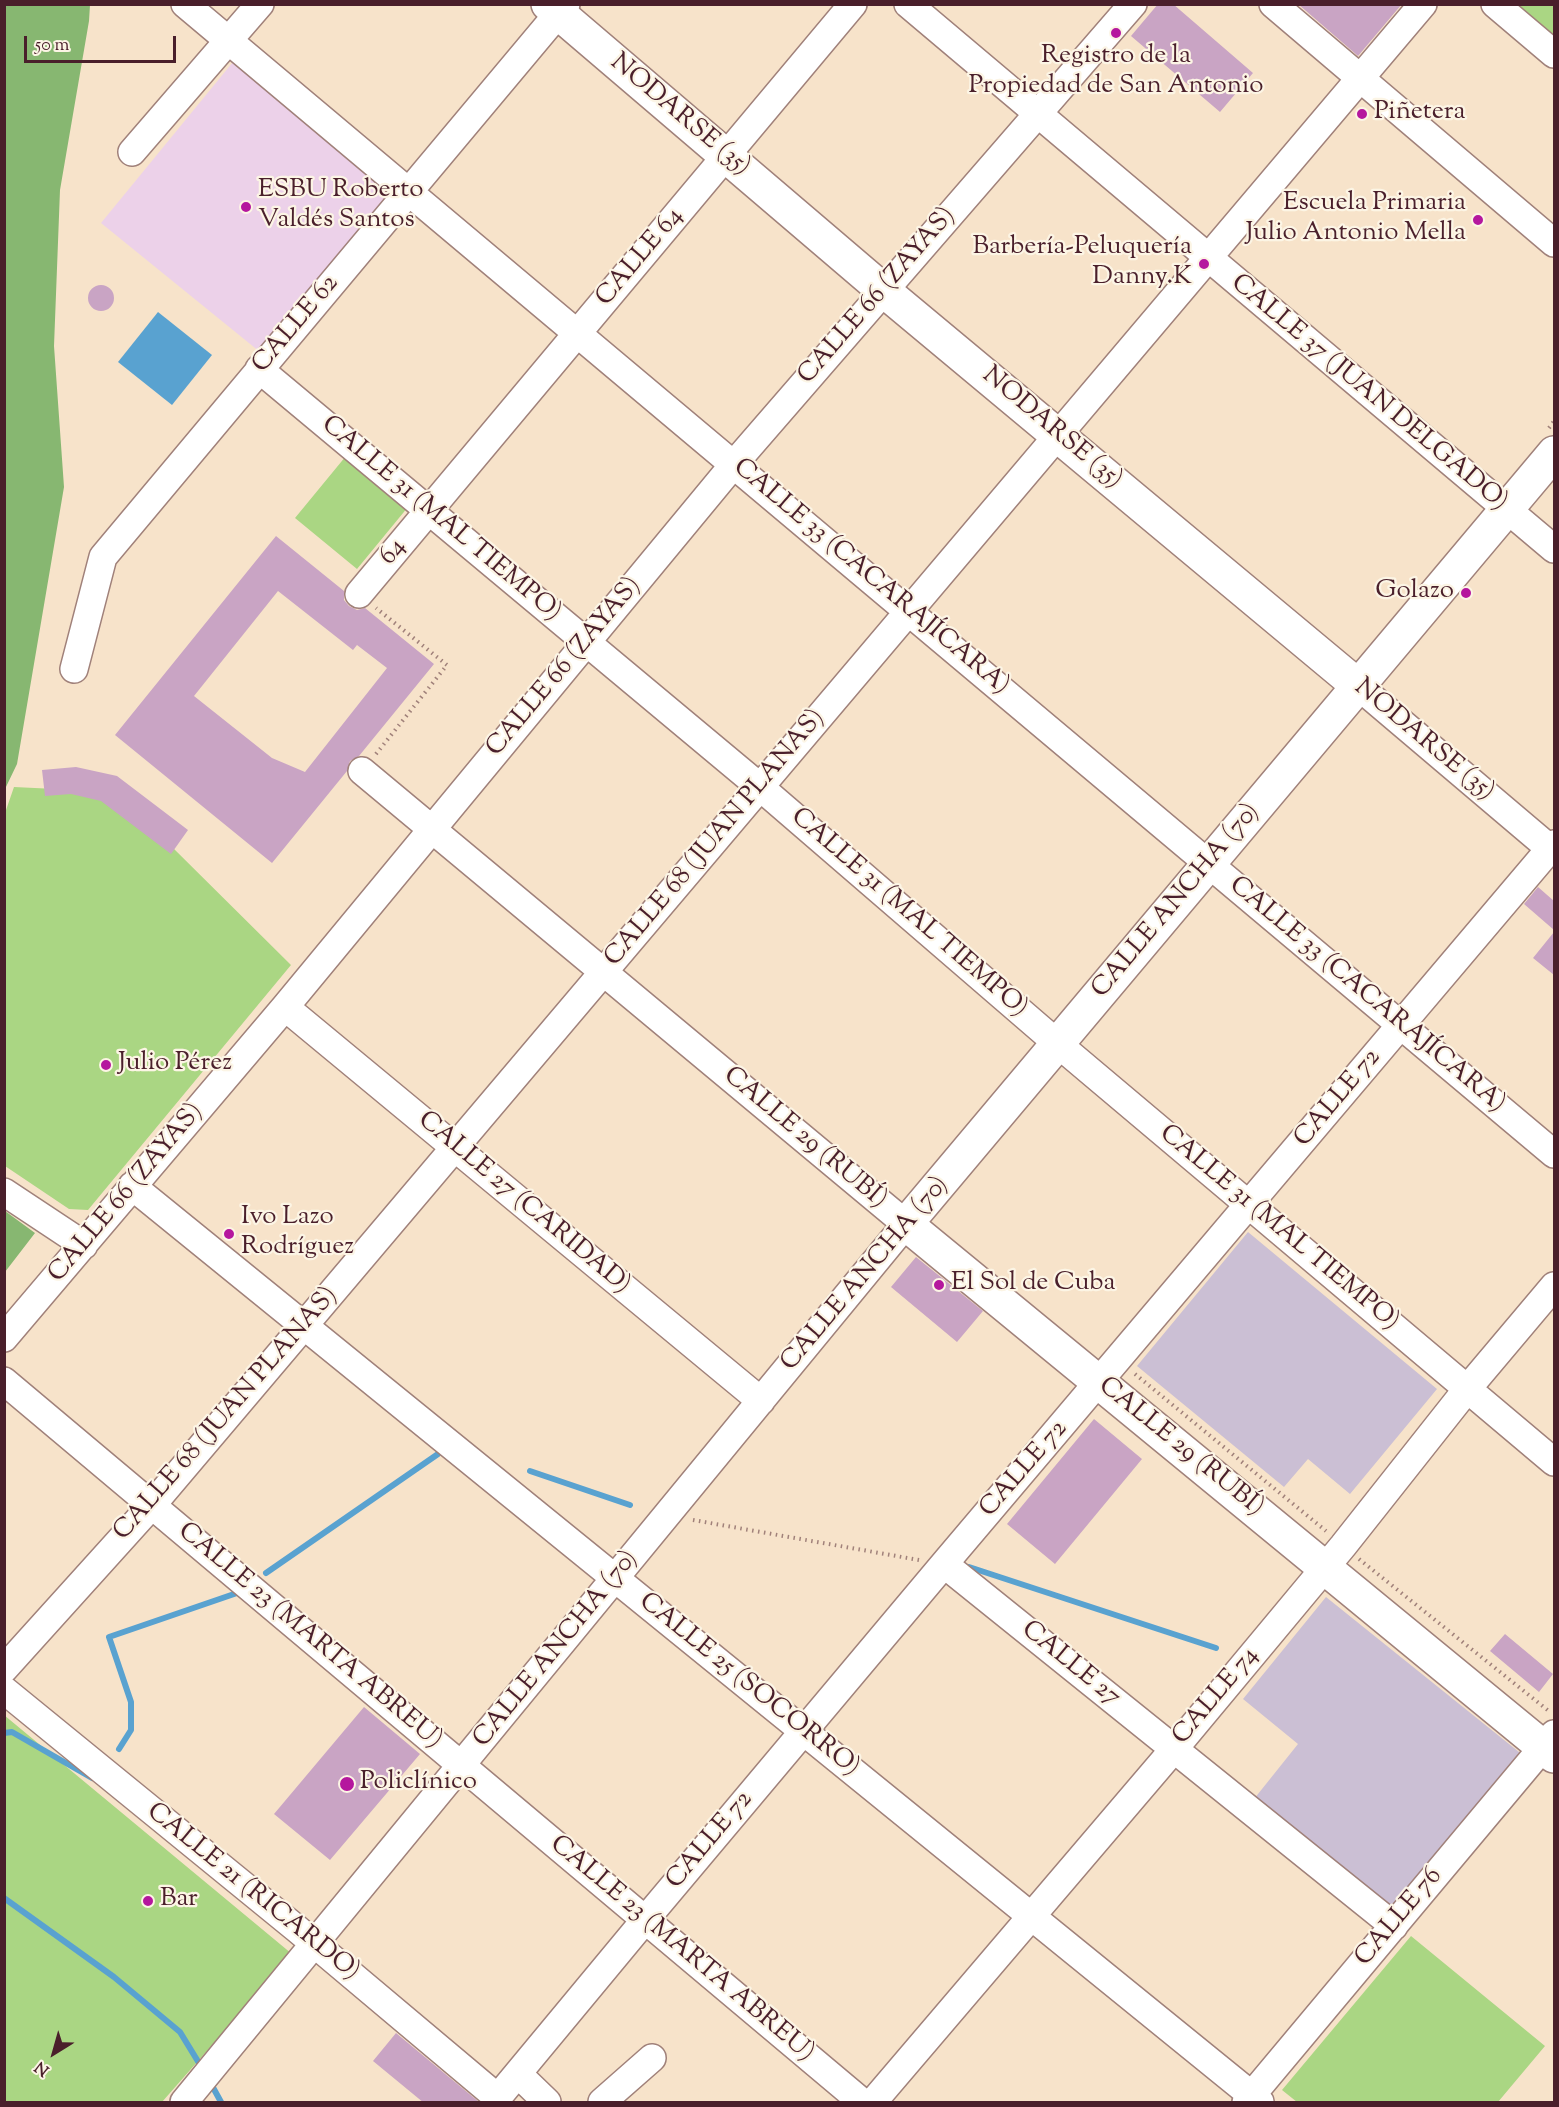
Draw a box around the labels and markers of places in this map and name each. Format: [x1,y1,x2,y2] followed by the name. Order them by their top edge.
[1109,26,1123,40] marker: Registro de la Propiedad de San Antonio
[969,42,1263,104] place label: Registro de la Propiedad de San Antonio
[1374,98,1466,130] place label: Piñetera
[1355,107,1369,121] marker: Piñetera
[258,176,423,237] place label: ESBU Roberto Valdés Santos
[1246,189,1466,250] place label: Escuela Primaria Julio Antonio Mella
[239,200,253,214] marker: ESBU Roberto Valdés Santos
[1471,213,1485,227] marker: Escuela Primaria Julio Antonio Mella
[973,233,1192,294] place label: Barbería-Peluquería Danny.K
[1197,257,1211,271] marker: Barbería-Peluquería Danny.K
[1375,577,1454,609] place label: Golazo
[1459,586,1473,600] marker: Golazo
[118,1049,232,1081] place label: Julio Pérez
[99,1058,113,1072] marker: Julio Pérez
[241,1203,354,1264] place label: Ivo Lazo Rodríguez
[222,1227,236,1241] marker: Ivo Lazo Rodríguez
[951,1269,1115,1301] place label: El Sol de Cuba
[932,1278,946,1292] marker: El Sol de Cuba
[360,1768,477,1800] place label: Policlínico
[338,1775,356,1793] marker: Policlínico
[160,1885,198,1917] place label: Bar
[141,1894,155,1908] marker: Bar

